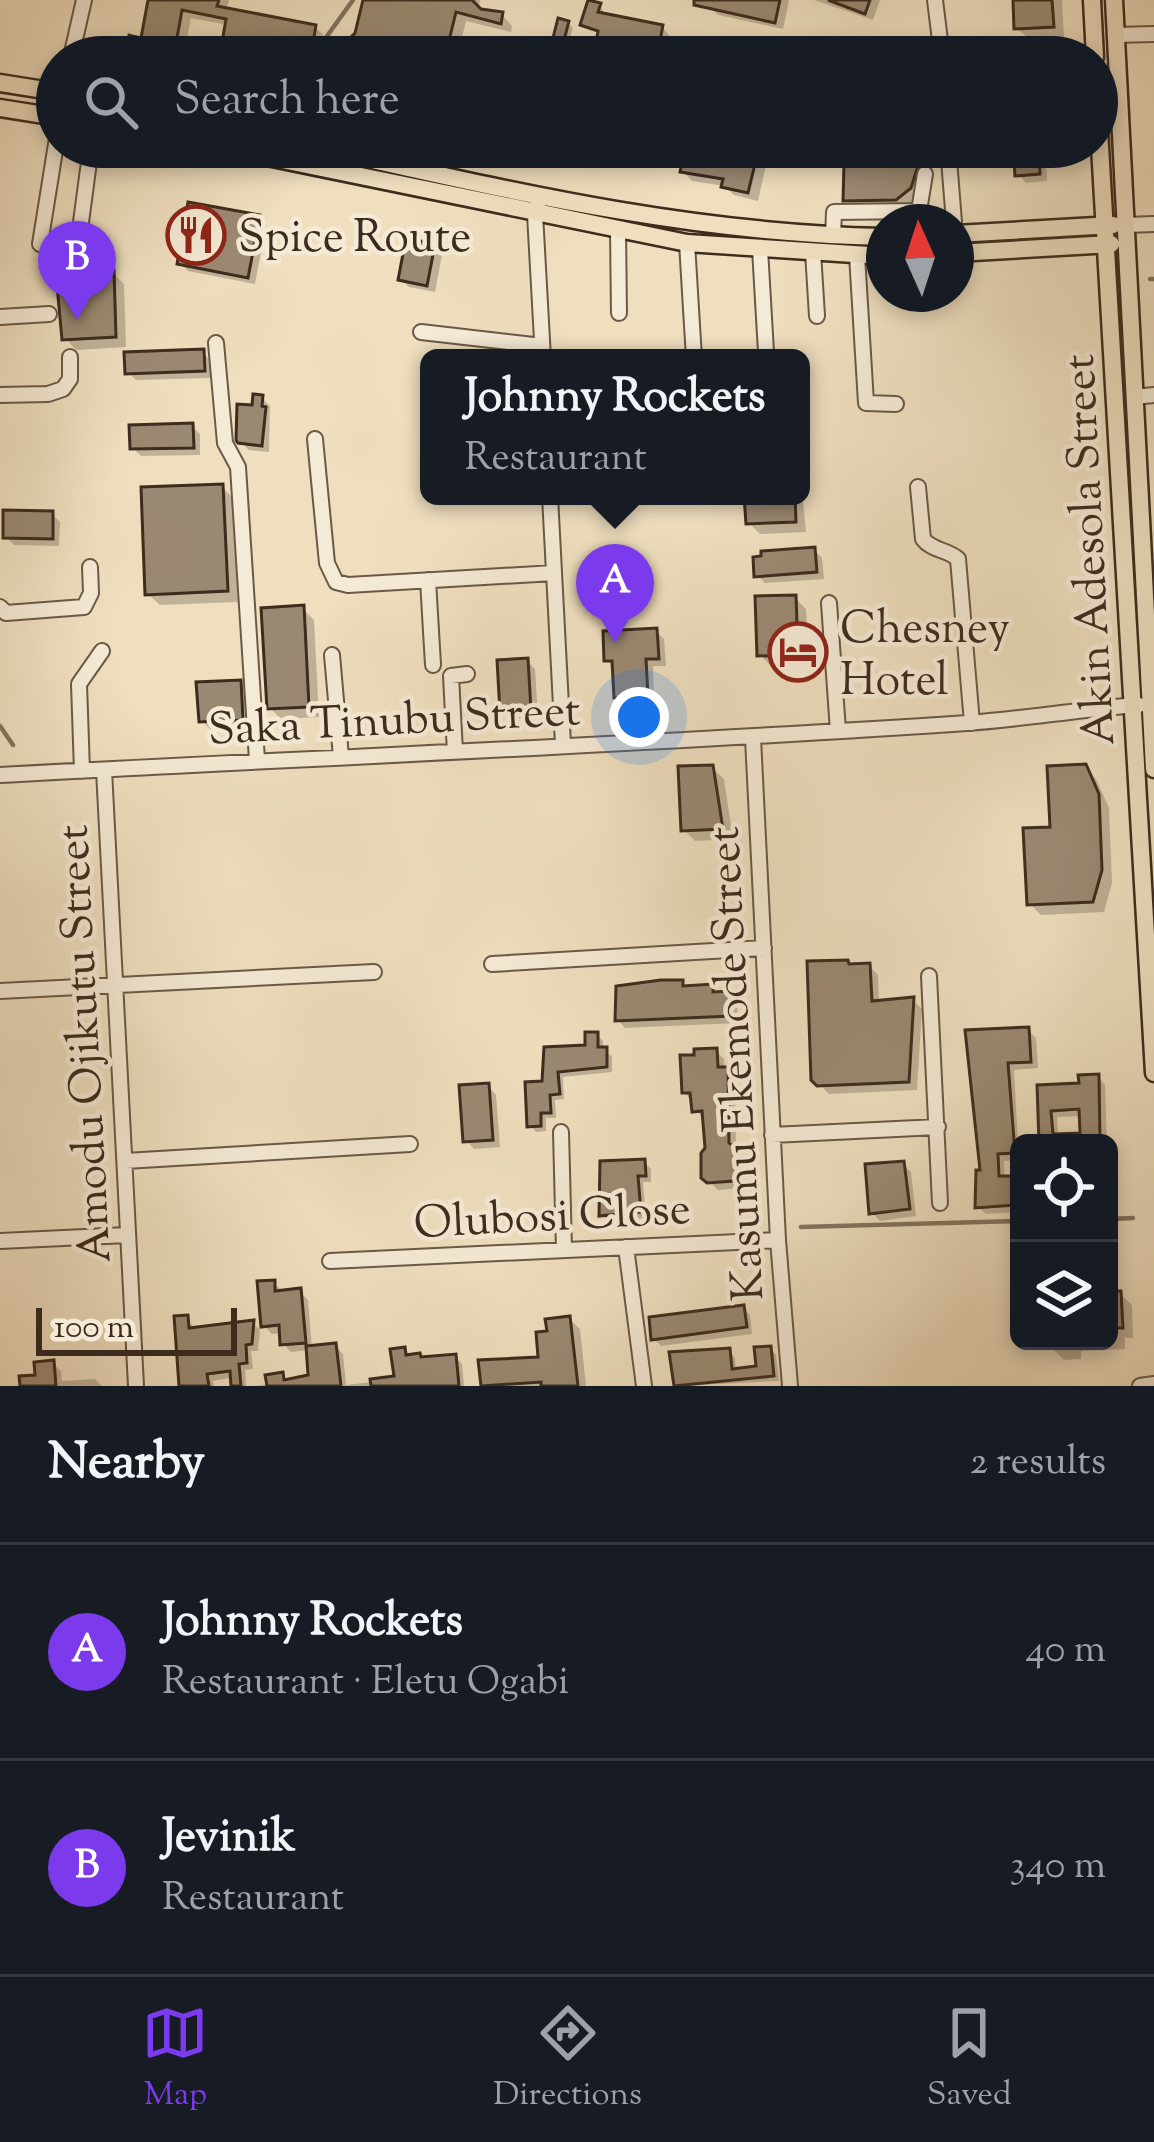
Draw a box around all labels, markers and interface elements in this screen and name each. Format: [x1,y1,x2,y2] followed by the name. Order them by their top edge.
[36,36,1118,168] search box
[78,69,144,135] icon: search
[174,70,400,135] text: Search here
[165,204,227,266] restaurant icon: Spice Route
[866,204,974,312] north arrow
[238,208,471,273] place label: Spice Route
[38,221,116,320] pin: B
[420,349,810,505] popup
[1050,353,1135,747] street label: Akin Adesola Street
[465,367,765,432] text: Johnny Rockets
[465,432,647,488] text: Restaurant
[576,544,654,643] pin: A
[840,599,1010,716] place label: Chesney Hotel
[767,621,829,683] hotel icon: Chesney Hotel
[207,681,582,766] street label: Saka Tinubu Street
[609,687,669,747] your location
[44,823,131,1265] street label: Amodu Ojikutu Street
[695,825,784,1303] street label: Kasumu Ekemode Street
[1010,1134,1118,1350] map controls
[1010,1134,1118,1242] button: locate
[412,1180,692,1259] street label: Olubosi Close
[1010,1242,1118,1350] button: layers
[36,1302,237,1355] scale bar
[54,1305,134,1353] text: 100 m
[48,1428,205,1501] text: Nearby
[970,1436,1106,1492] text: 2 results
[162,1591,463,1656] text: Johnny Rockets
[71,1624,103,1680] text: A
[1026,1624,1106,1680] text: 40 m
[162,1656,569,1712] text: Restaurant · Eletu Ogabi
[162,1807,296,1872] text: Jevinik
[75,1840,99,1896] text: B
[1010,1840,1106,1896] text: 340 m
[162,1872,344,1928] text: Restaurant
[142,2000,208,2120] tab: Map
[493,2000,642,2120] tab: Directions
[927,2000,1012,2120] tab: Saved

